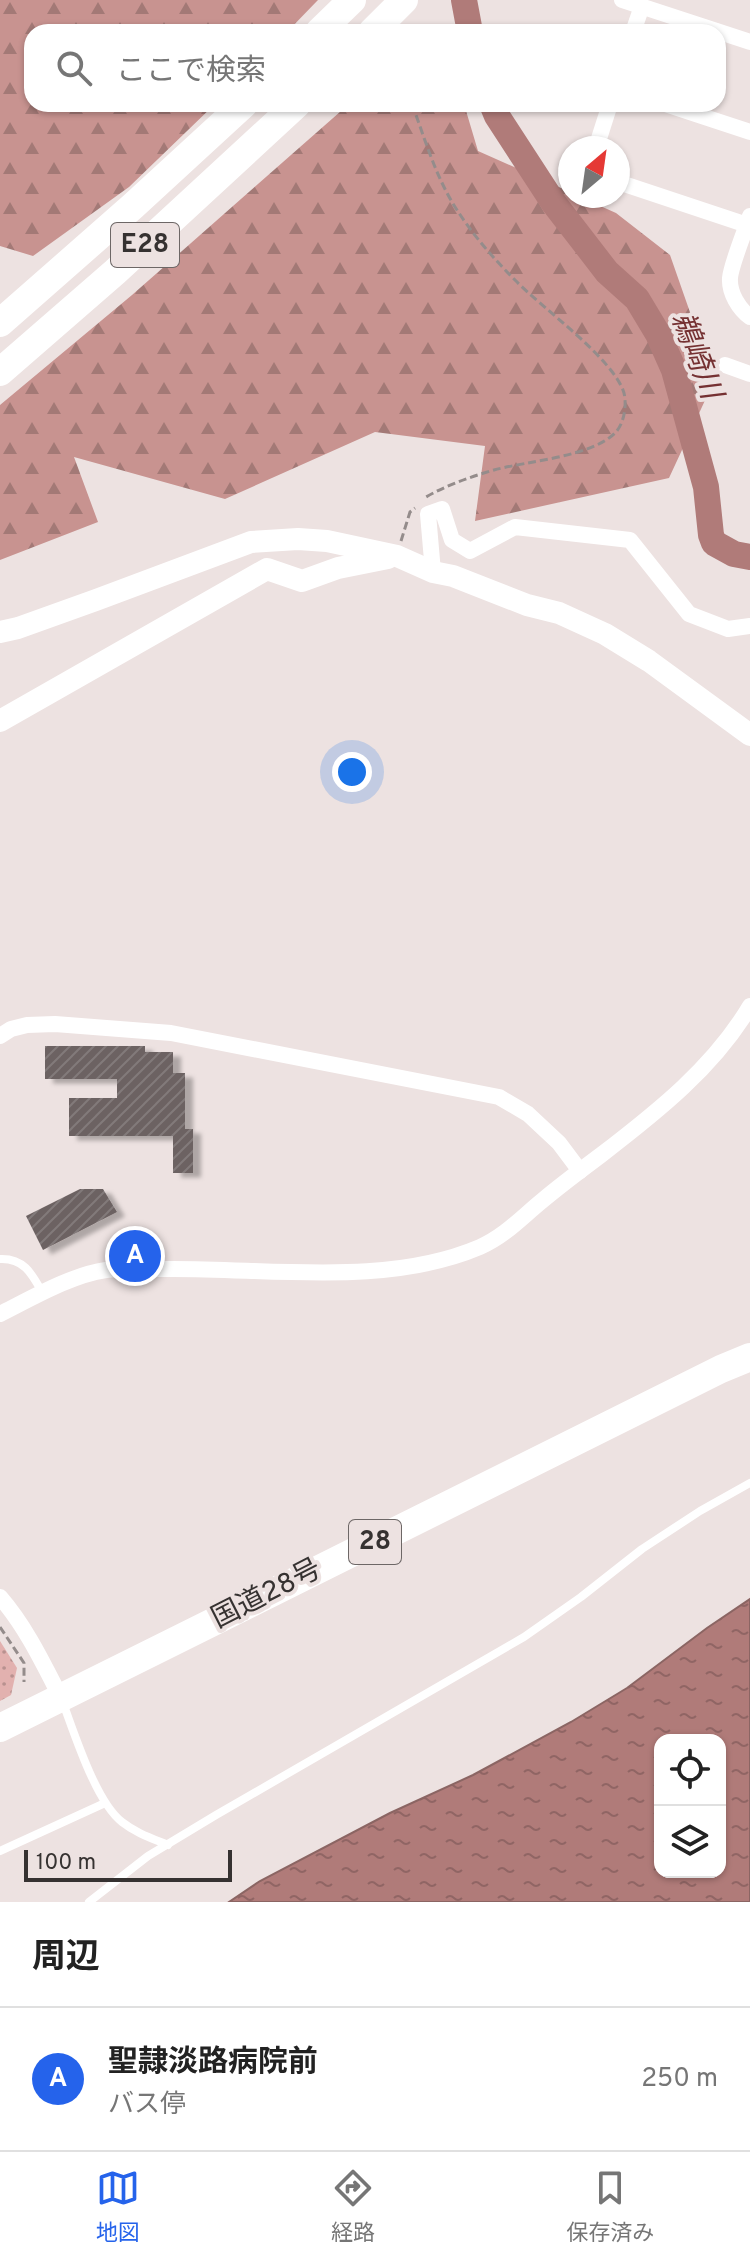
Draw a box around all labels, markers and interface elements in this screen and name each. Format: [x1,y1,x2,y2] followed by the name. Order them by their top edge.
[24,24,726,112] search box
[52,46,96,90] icon: search
[116,54,266,91] text: ここで検索
[558,136,630,208] north arrow
[111,223,179,267] road number: E28
[662,307,729,407] water label: 鵜崎川
[332,752,372,792] your location
[109,1226,161,1286] pin: A
[349,1520,401,1564] road number: 28
[206,1552,328,1638] street label: 国道28号
[654,1734,726,1878] map controls
[654,1734,726,1806] button: locate
[654,1806,726,1878] button: layers
[24,1846,232,1882] scale bar
[36,1850,96,1877] text: 100 m
[32,1937,100,1980] text: 周辺
[108,2045,318,2082] text: 聖隷淡路病院前
[49,2063,67,2096] text: A
[641,2063,718,2096] text: 250 m
[108,2089,186,2122] text: バス停
[96,2166,140,2248] tab: 地図
[331,2166,375,2248] tab: 経路
[566,2166,654,2248] tab: 保存済み

